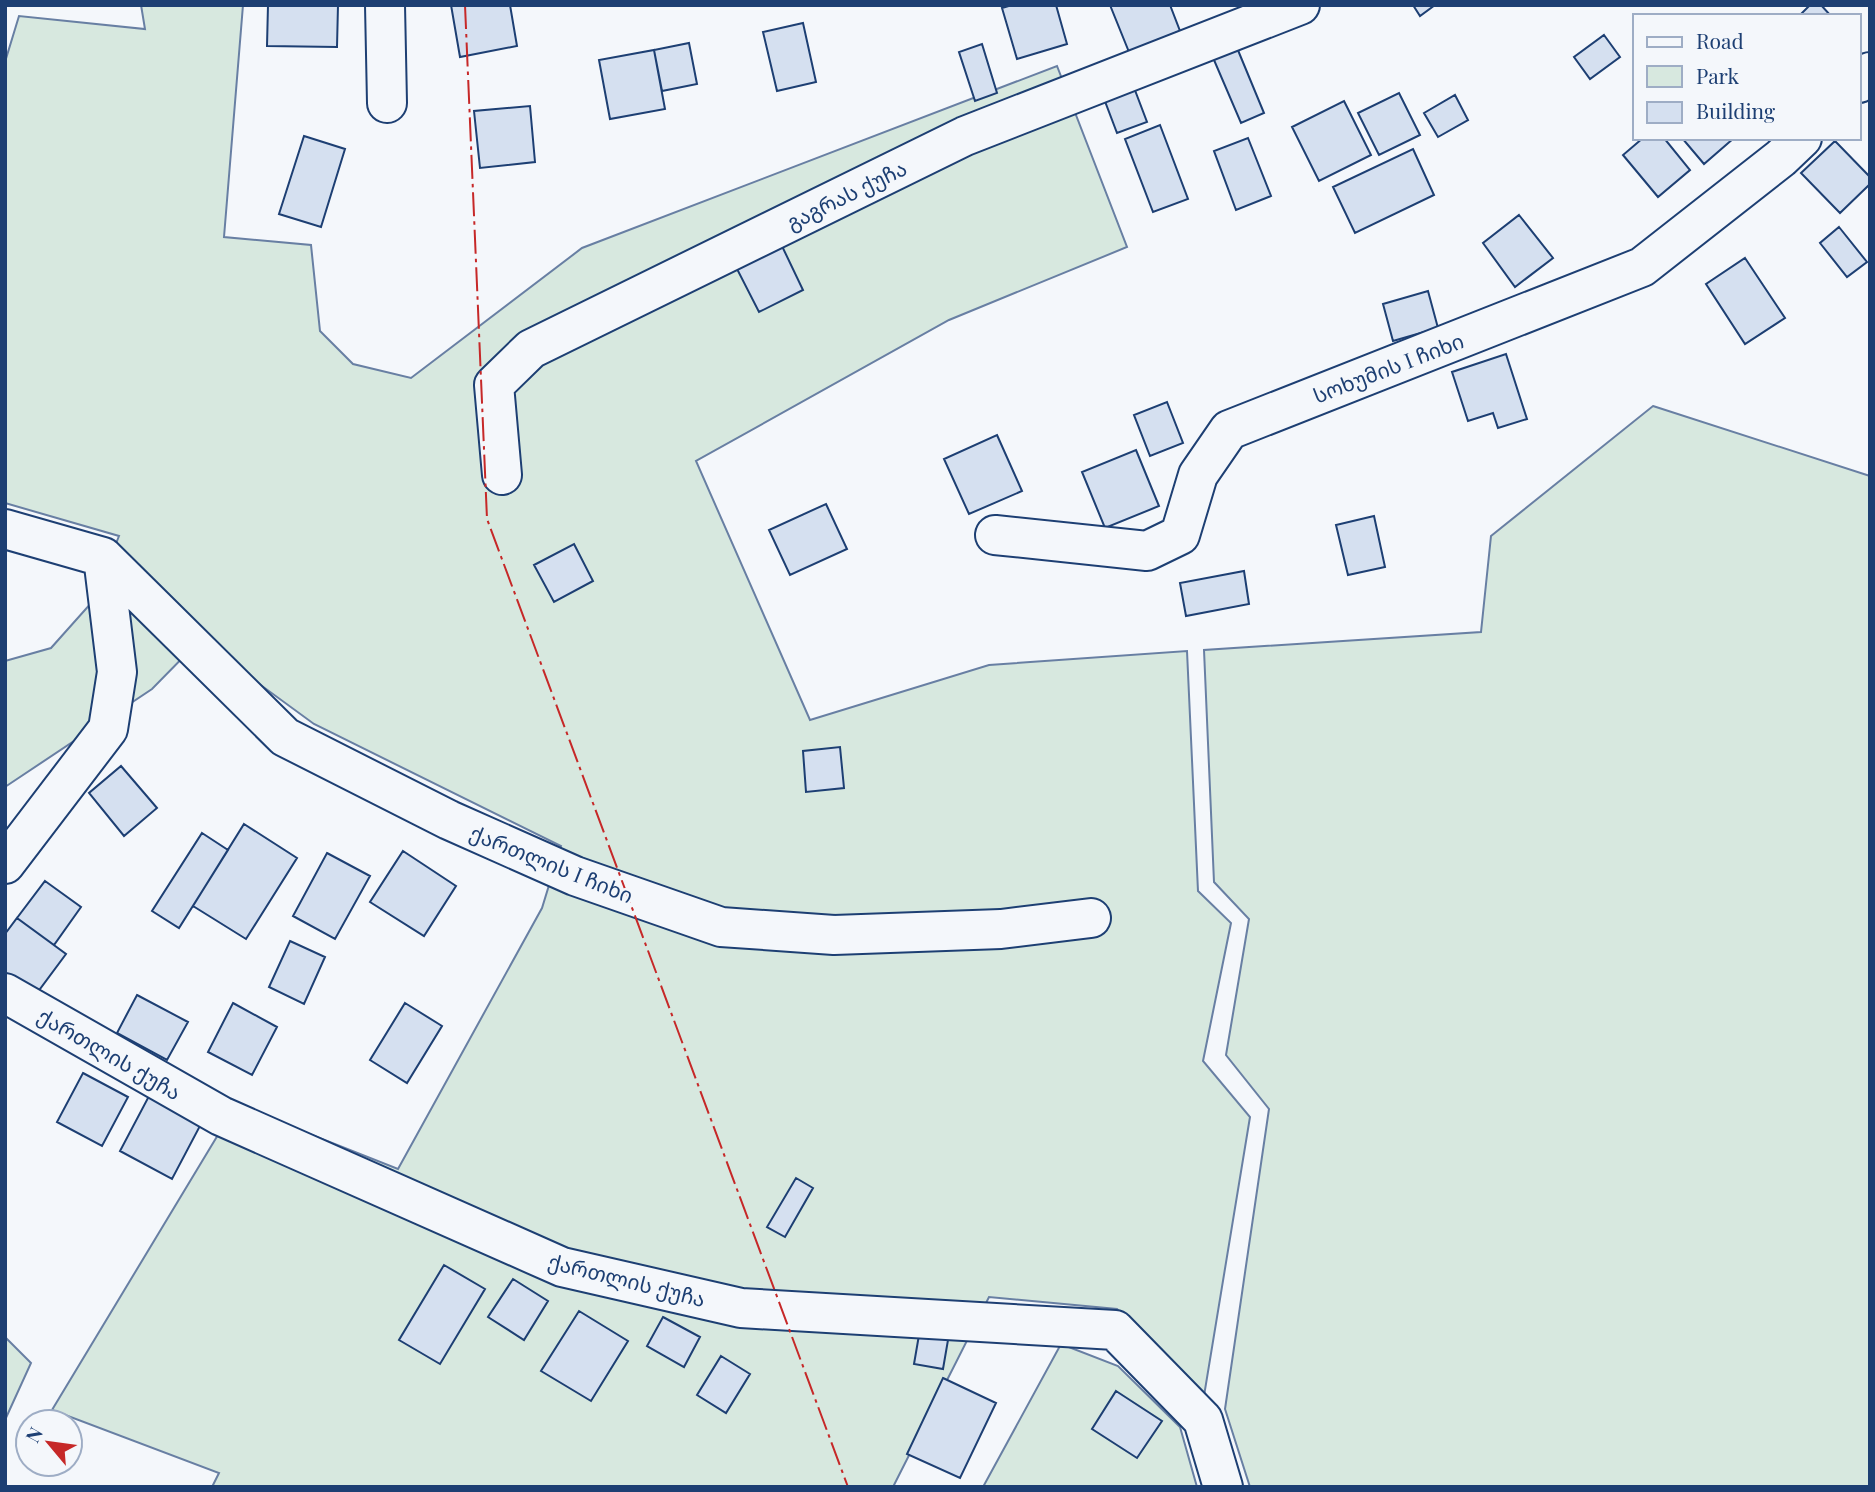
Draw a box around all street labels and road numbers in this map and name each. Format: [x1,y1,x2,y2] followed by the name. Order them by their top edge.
[781,153,911,235] street label: გაგრას ქუჩა
[1309,325,1467,409] street label: სოხუმის I ჩიხი
[466,817,638,909] street label: ქართლის I ჩიხი
[33,1001,187,1106] street label: ქართლის ქუჩა
[545,1246,709,1313] street label: ქართლის ქუჩა

